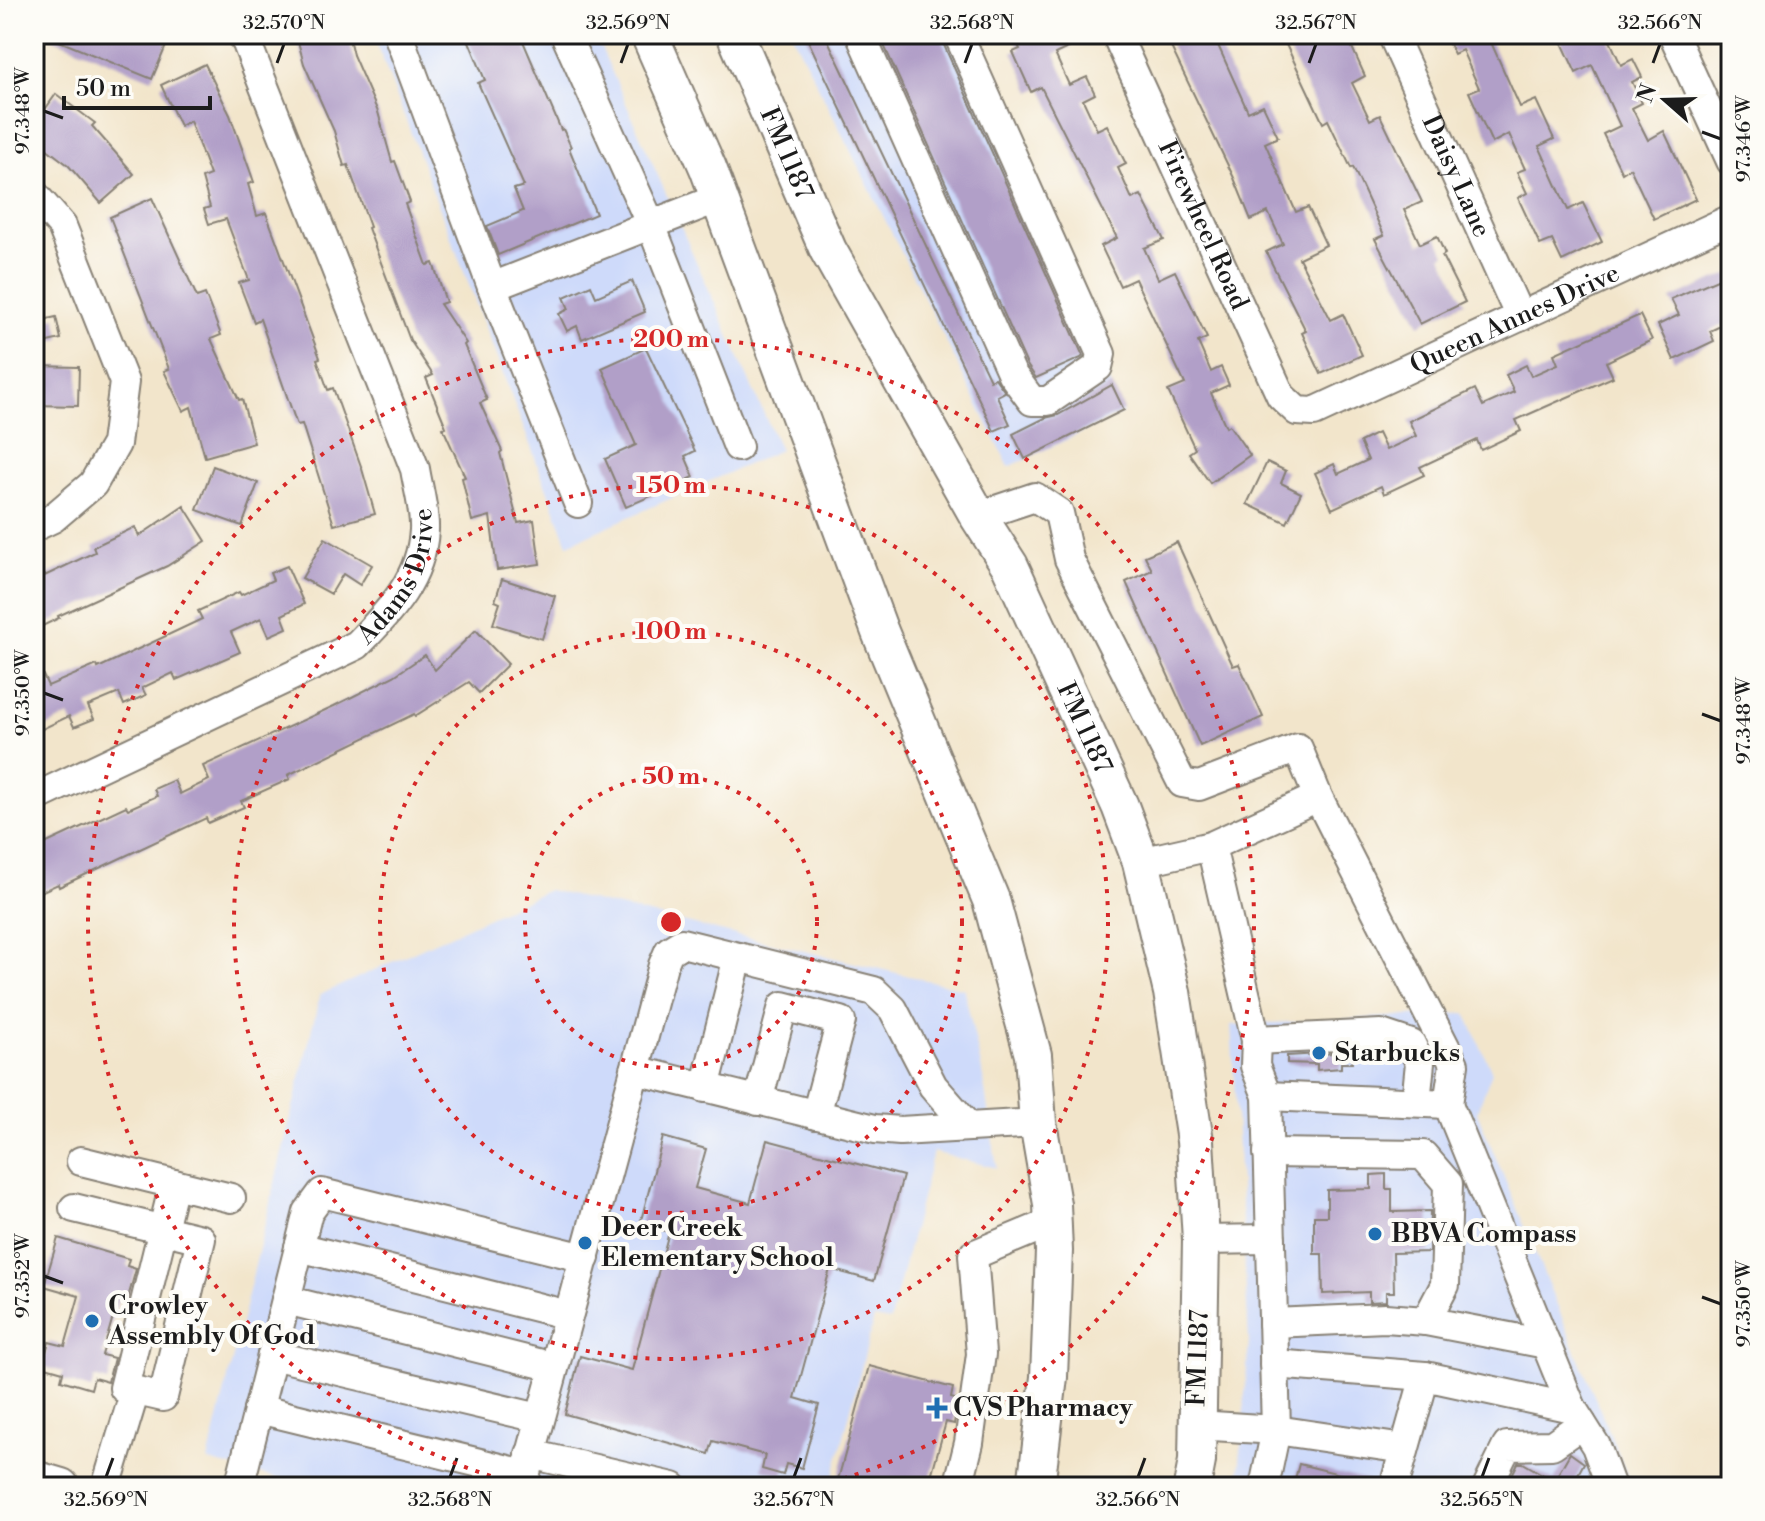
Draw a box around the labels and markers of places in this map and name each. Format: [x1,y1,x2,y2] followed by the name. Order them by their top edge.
[657,908,685,936] centre of rings
[1335,1037,1460,1069] place label: Starbucks
[1310,1044,1328,1062] marker: Starbucks
[601,1212,834,1274] place label: Deer Creek Elementary School
[1391,1218,1576,1250] place label: BBVA Compass
[1366,1225,1384,1243] marker: BBVA Compass
[576,1234,594,1252] marker: Deer Creek Elementary School
[107,1290,315,1352] place label: Crowley Assembly Of God
[83,1312,101,1330] marker: Crowley Assembly Of God
[953,1392,1134,1424] place label: CVS Pharmacy
[928,1399,946,1417] marker: CVS Pharmacy

